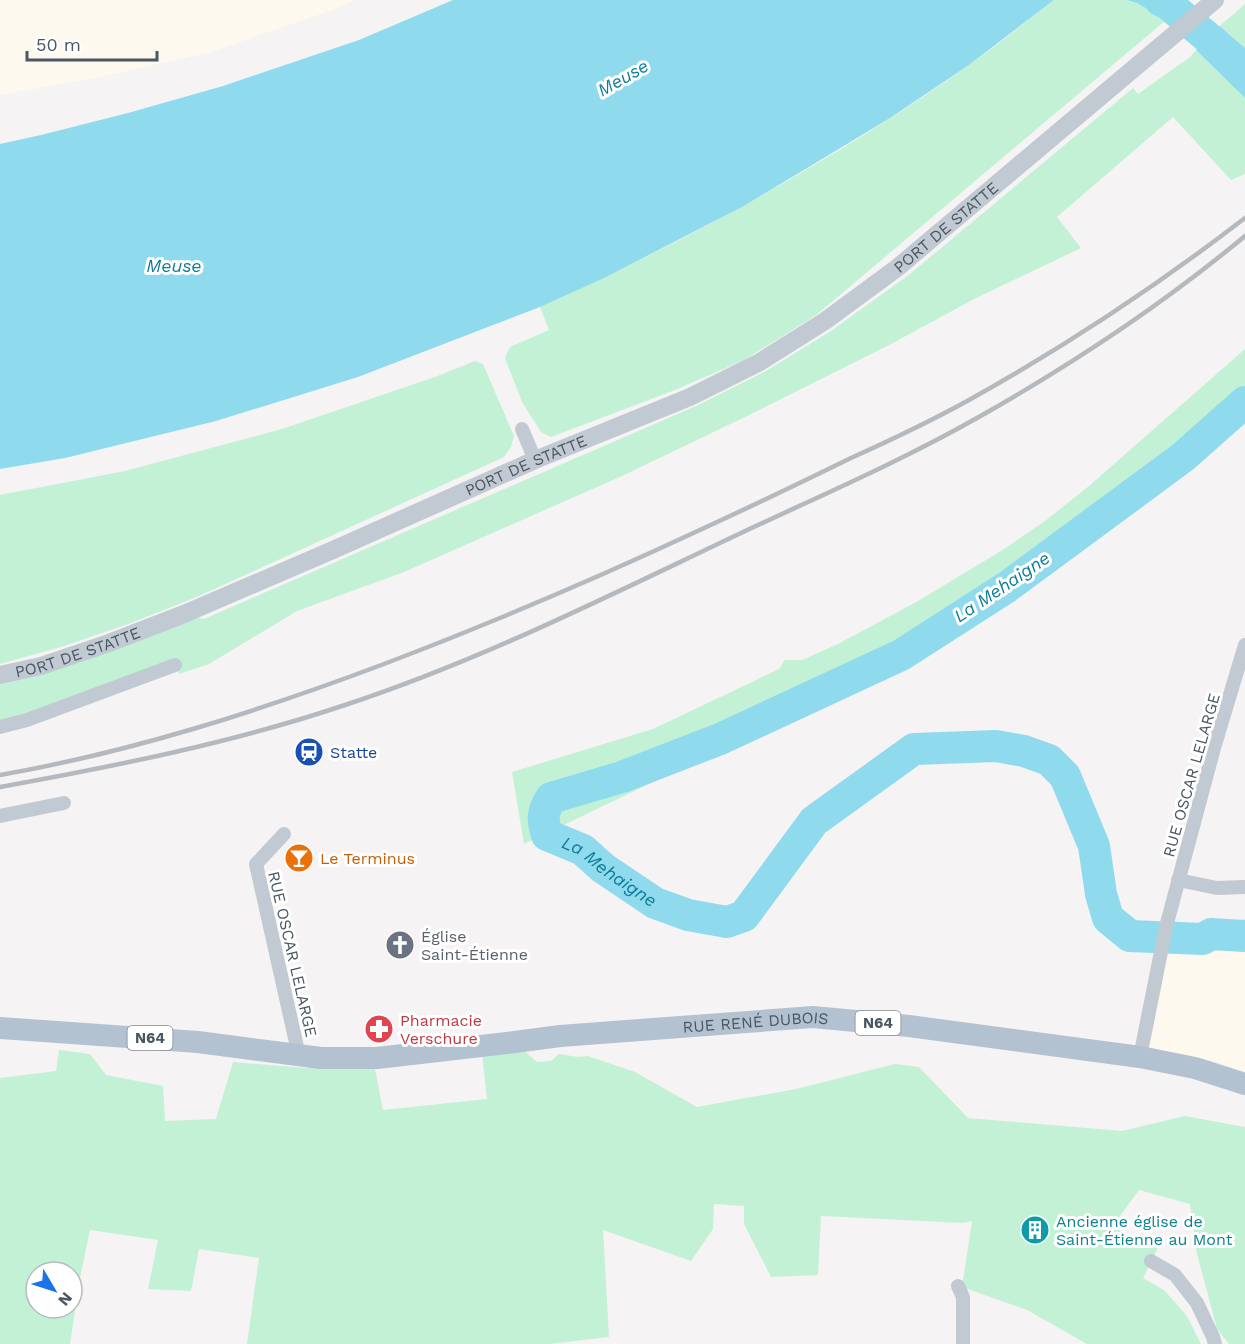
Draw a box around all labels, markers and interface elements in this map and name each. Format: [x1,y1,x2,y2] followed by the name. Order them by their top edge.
[27,24,158,62] scale bar
[36,34,81,55] text: 50 m
[594,55,652,100] water label: Meuse
[890,178,1002,277] street label: PORT DE STATTE
[146,255,202,276] water label: Meuse
[462,431,590,500] street label: PORT DE STATTE
[950,547,1054,626] water label: La Mehaigne
[13,623,143,681] street label: PORT DE STATTE
[1159,691,1224,859] street label: RUE OSCAR LELARGE
[293,736,325,768] station icon: Statte
[330,743,377,762] place label: Statte
[559,831,661,911] water label: La Mehaigne
[283,842,315,874] bar icon: Le Terminus
[320,849,415,868] place label: Le Terminus
[264,869,321,1039] street label: RUE OSCAR LELARGE
[421,927,528,964] place label: Église Saint-Étienne
[384,929,416,961] church icon: Église Saint-Étienne
[682,1008,829,1037] street label: RUE RENÉ DUBOIS
[400,1011,482,1048] place label: Pharmacie Verschure
[856,1011,900,1035] road number: N64
[363,1013,395,1045] pharmacy icon: Pharmacie Verschure
[128,1026,172,1050] road number: N64
[1056,1212,1233,1249] place label: Ancienne église de Saint-Étienne au Mont
[1019,1214,1051,1246] building icon: Ancienne église de Saint-Étienne au Mont
[24,1260,84,1320] north arrow
[54,1289,76,1310] text: N

